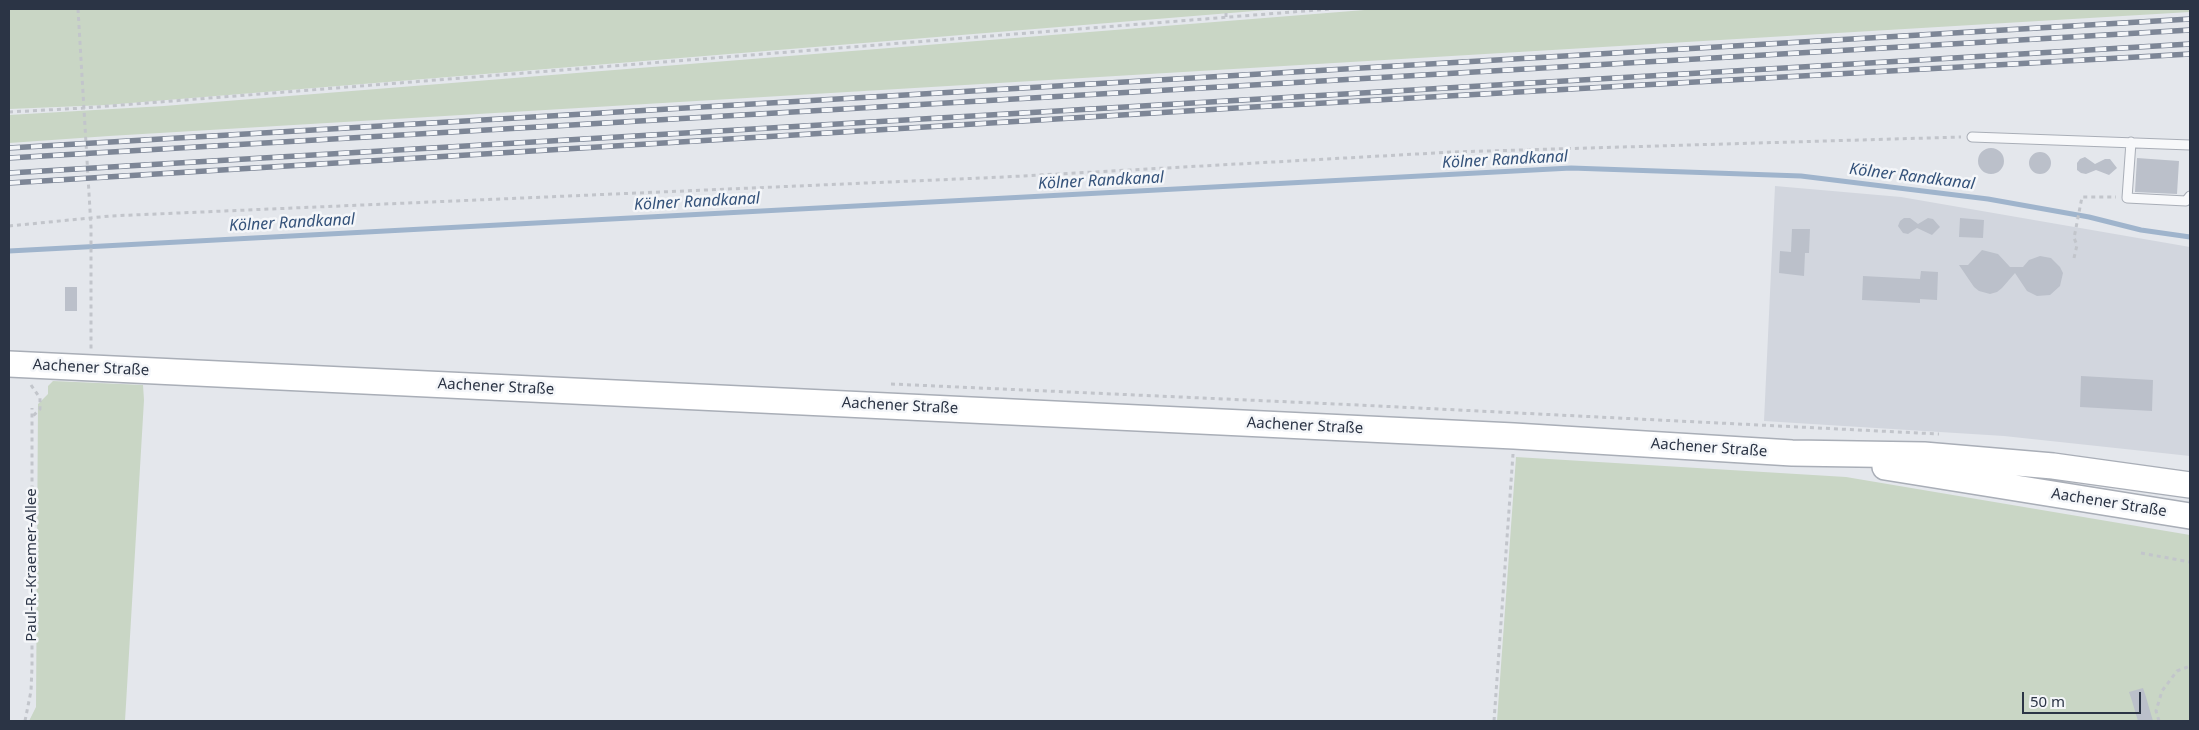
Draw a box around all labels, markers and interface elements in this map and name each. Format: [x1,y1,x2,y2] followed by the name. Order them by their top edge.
[1441,147,1569,173] water label: Kölner Randkanal
[1848,160,1976,194] water label: Kölner Randkanal
[1037,168,1165,194] water label: Kölner Randkanal
[633,189,761,215] water label: Kölner Randkanal
[228,210,356,236] water label: Kölner Randkanal
[32,356,150,380] street label: Aachener Straße
[437,375,555,399] street label: Aachener Straße
[841,394,959,418] street label: Aachener Straße
[1246,414,1364,438] street label: Aachener Straße
[1650,435,1768,461] street label: Aachener Straße
[2050,485,2168,521] street label: Aachener Straße
[23,488,41,642] street label: Paul-R.-Kraemer-Allee
[2024,682,2143,714] scale bar
[2030,691,2065,711] text: 50 m

